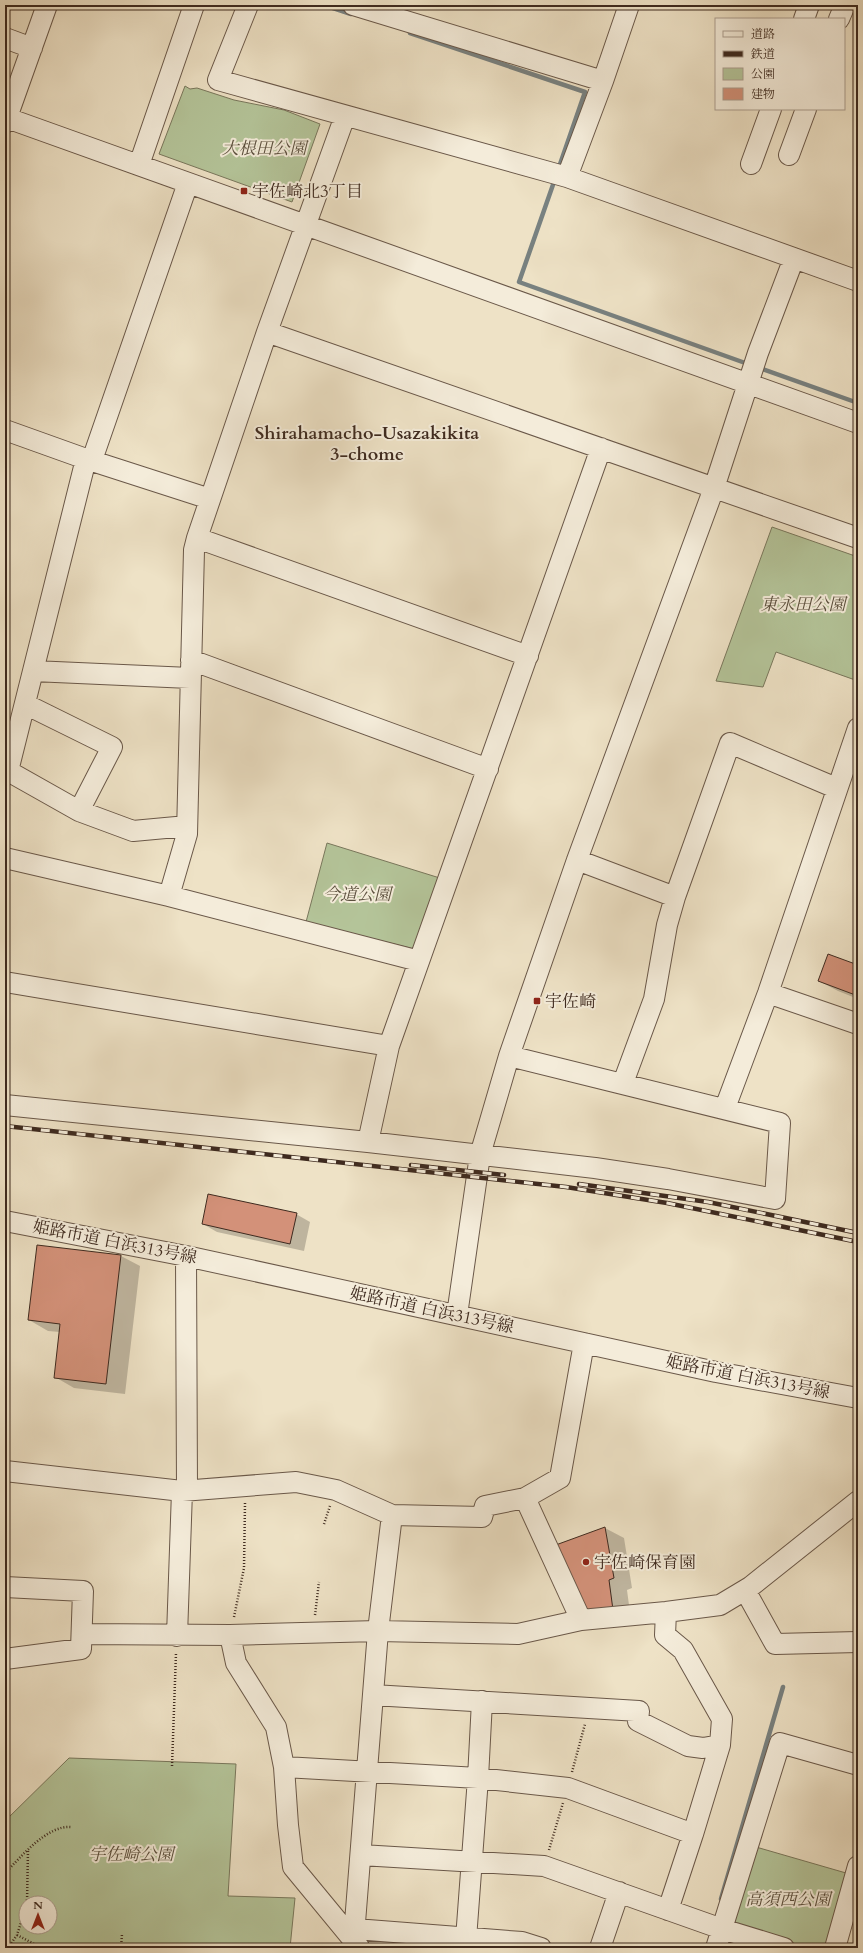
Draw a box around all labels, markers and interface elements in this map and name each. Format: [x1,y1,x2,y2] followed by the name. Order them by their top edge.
[715,18,845,110] legend
[751,26,775,42] text: 道路
[750,46,775,62] text: 鉄道
[751,66,775,82] text: 公園
[751,86,775,102] text: 建物
[222,137,309,160] park label: 大根田公園
[252,180,363,203] place label: 宇佐崎北3丁目
[239,186,249,196] marker: 宇佐崎北3丁目
[255,421,479,467] district label: Shirahamacho-Usazakikita 3-chome
[761,593,848,616] park label: 東永田公園
[323,883,394,906] park label: 今道公園
[545,990,596,1013] place label: 宇佐崎
[532,996,542,1006] marker: 宇佐崎
[31,1215,199,1269] street label: 姫路市道 白浜313号線
[348,1281,516,1339] street label: 姫路市道 白浜313号線
[664,1350,832,1404] street label: 姫路市道 白浜313号線
[594,1551,696,1574] place label: 宇佐崎保育園
[581,1557,591,1567] marker: 宇佐崎保育園
[89,1843,176,1866] park label: 宇佐崎公園
[746,1888,833,1911] park label: 高須西公園
[18,1895,58,1935] north arrow
[33,1898,43,1913] text: N

